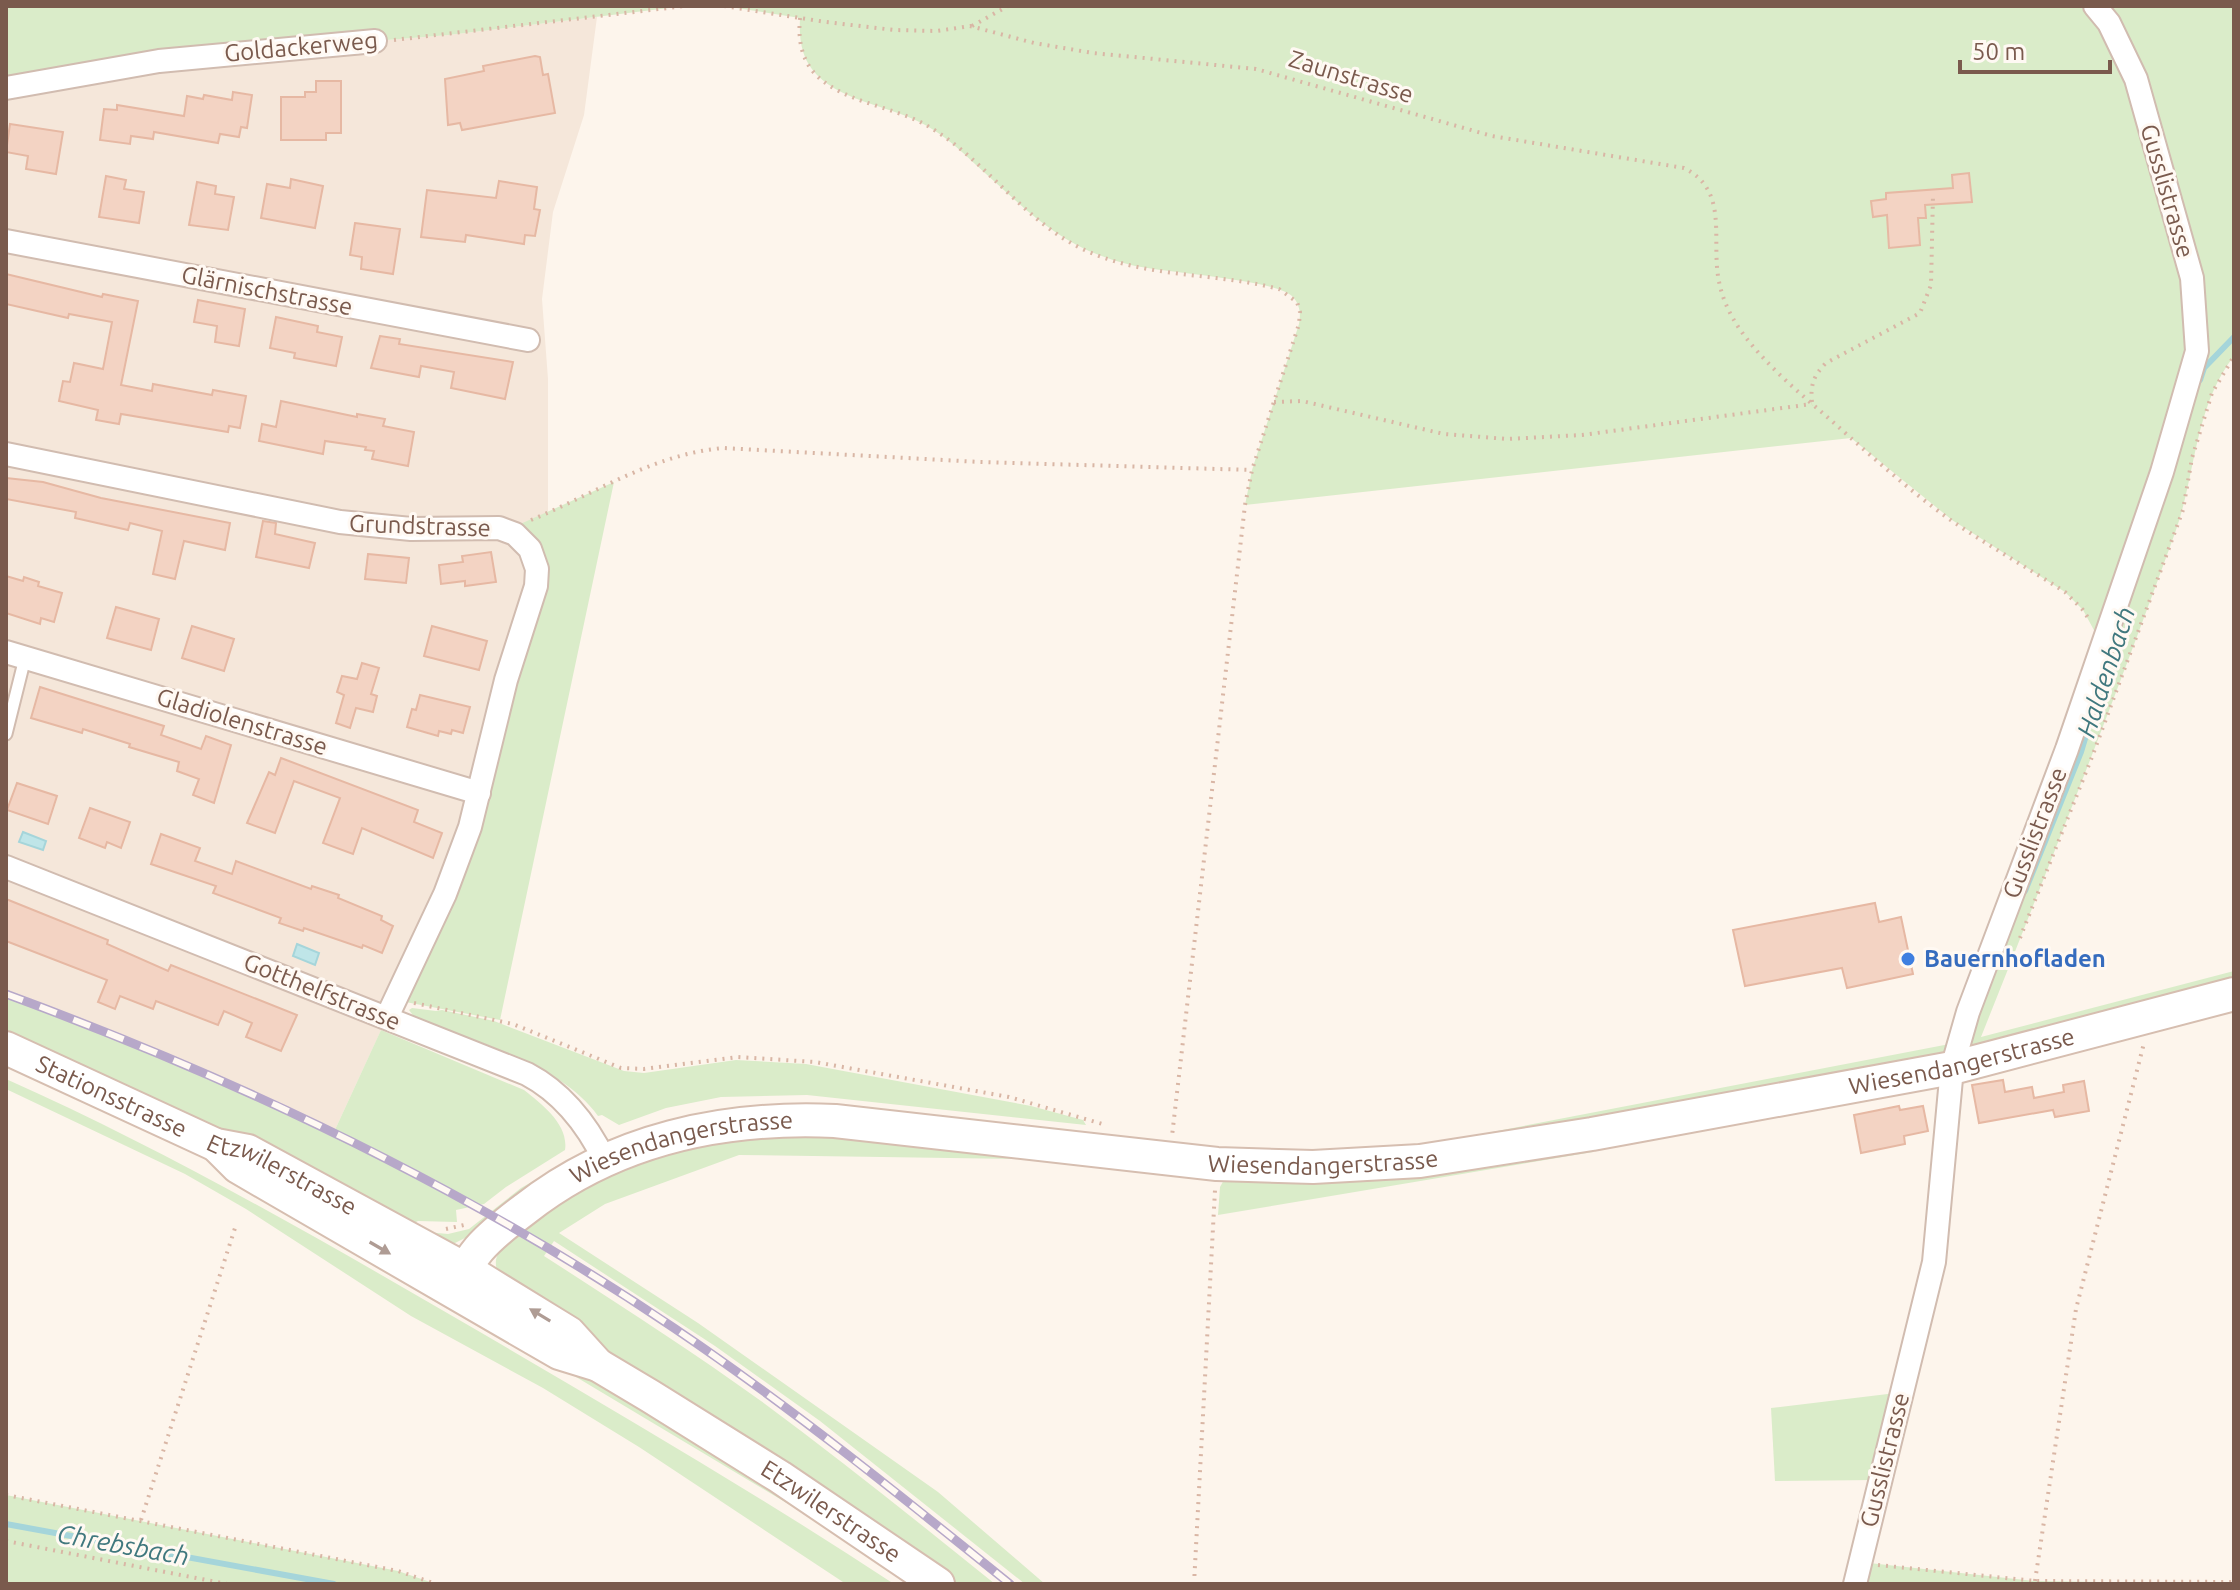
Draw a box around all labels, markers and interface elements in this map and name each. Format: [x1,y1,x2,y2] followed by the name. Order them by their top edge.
[1960,24,2110,74] scale bar
[223,26,379,67] street label: Goldackerweg
[1972,38,2025,65] text: 50 m
[1286,45,1417,108] street label: Zaunstrasse
[2135,121,2199,261] street label: Gusslistrasse
[179,261,355,320] street label: Glärnischstrasse
[349,510,491,541] street label: Grundstrasse
[2071,603,2140,741] water label: Haldenbach
[154,683,331,760] street label: Gladiolenstrasse
[1997,764,2072,902] street label: Gusslistrasse
[1924,945,2106,972] place label: Bauernhofladen
[240,948,404,1035] street label: Gotthelfstrasse
[1899,950,1917,968] marker: Bauernhofladen
[1847,1022,2077,1100] street label: Wiesendangerstrasse
[32,1050,191,1143] street label: Stationsstrasse
[565,1106,793,1189] street label: Wiesendangerstrasse
[203,1129,361,1220] street label: Etzwilerstrasse
[1207,1144,1440,1180] street label: Wiesendangerstrasse
[369,1241,391,1255] one-way arrow
[529,1308,551,1322] one-way arrow
[1855,1390,1914,1530] street label: Gusslistrasse
[756,1455,906,1568] street label: Etzwilerstrasse
[55,1519,191,1570] water label: Chrebsbach

